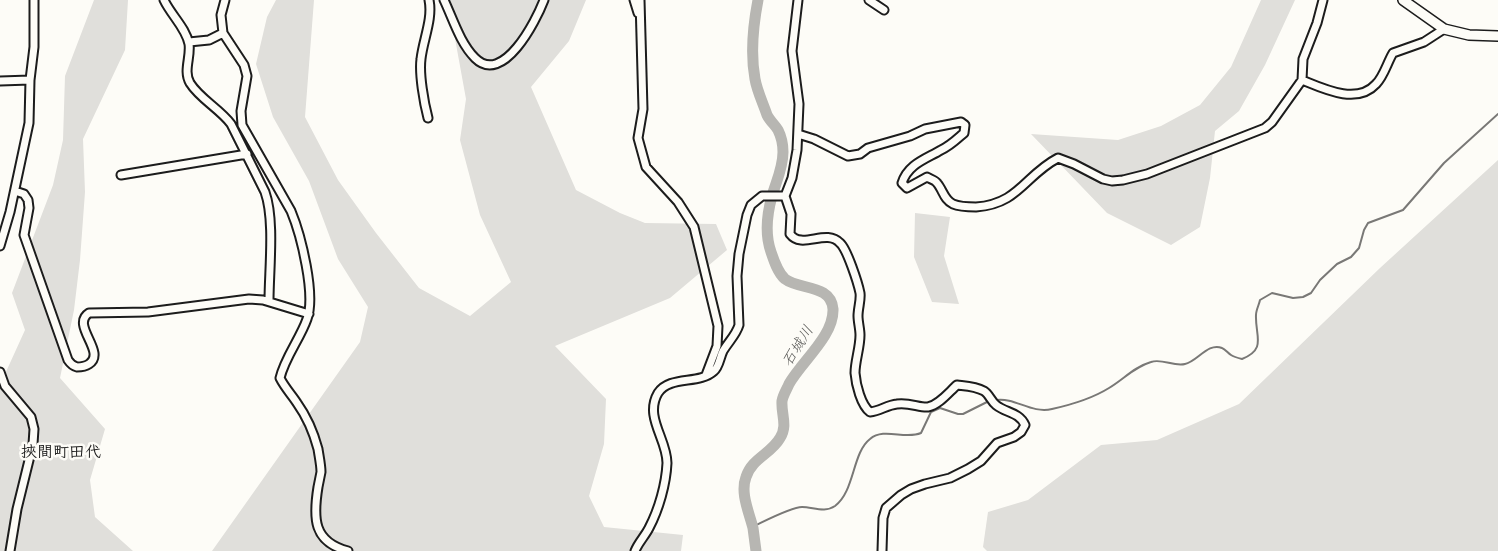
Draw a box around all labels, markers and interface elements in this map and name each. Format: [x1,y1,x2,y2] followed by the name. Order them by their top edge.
[778,322,818,370] water label: 石城川
[21,442,101,462] district label: 挾間町田代

